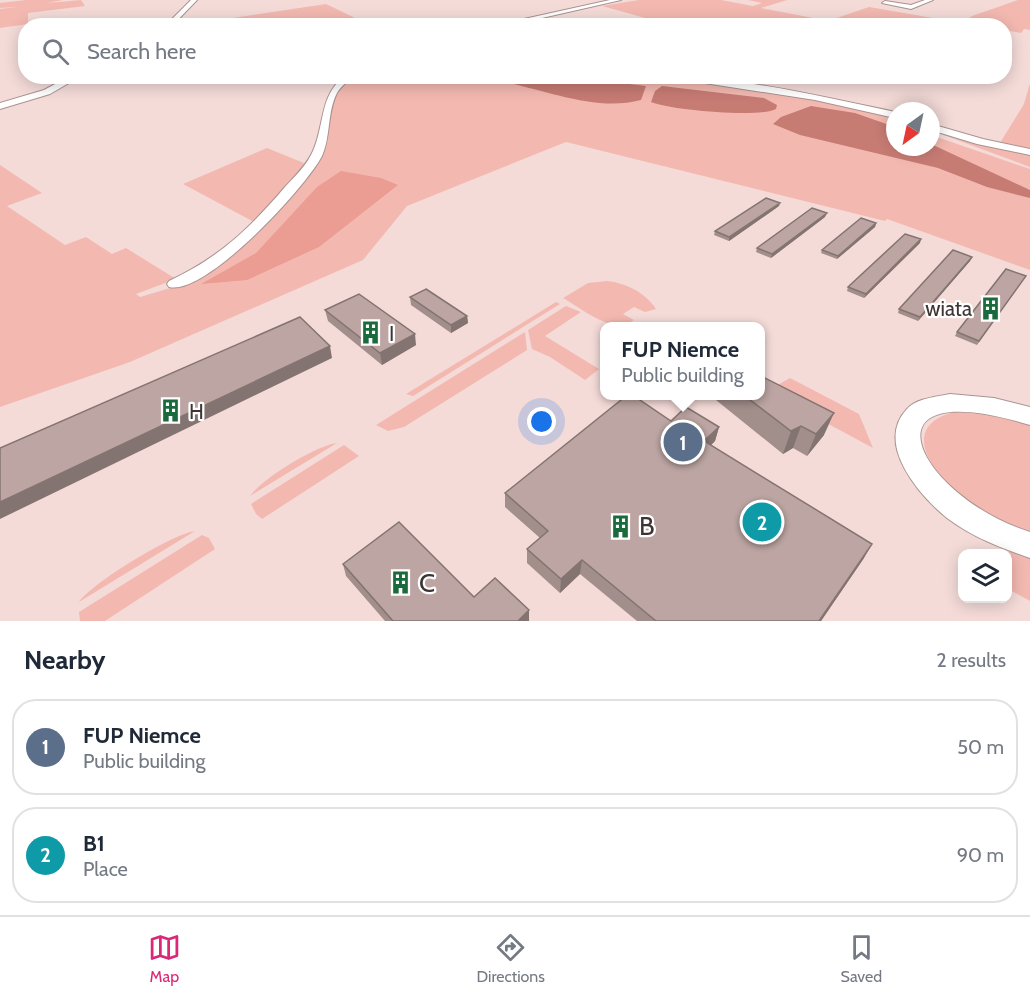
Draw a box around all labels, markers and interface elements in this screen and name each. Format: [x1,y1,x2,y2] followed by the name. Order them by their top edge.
[18,18,1012,84] search box
[39,35,72,68] icon: search
[87,38,196,65] text: Search here
[886,102,940,156] north arrow
[977,295,1003,321] building icon: wiata
[925,296,972,321] place label: wiata
[358,320,384,346] building icon: I
[389,321,394,346] place label: I
[600,322,765,400] popup
[621,336,739,363] text: FUP Niemce
[621,363,744,387] text: Public building
[158,398,184,424] building icon: H
[189,399,204,424] place label: H
[527,407,556,436] your location
[664,420,702,464] pin: 1
[742,500,782,544] pin: 2
[639,510,655,542] place label: B
[608,513,634,539] building icon: B
[958,549,1012,603] map controls
[958,549,1012,603] button: layers
[419,567,435,599] place label: C
[388,570,414,596] building icon: C
[24,644,105,676] text: Nearby
[936,648,1006,672] text: 2 results
[83,722,201,749] text: FUP Niemce
[42,735,49,759] text: 1
[957,735,1004,759] text: 50 m
[83,749,205,773] text: Public building
[83,830,105,857] text: B1
[40,843,51,867] text: 2
[957,843,1004,867] text: 90 m
[83,857,128,881] text: Place
[148,931,181,986] tab: Map
[477,931,545,986] tab: Directions
[841,931,882,986] tab: Saved

